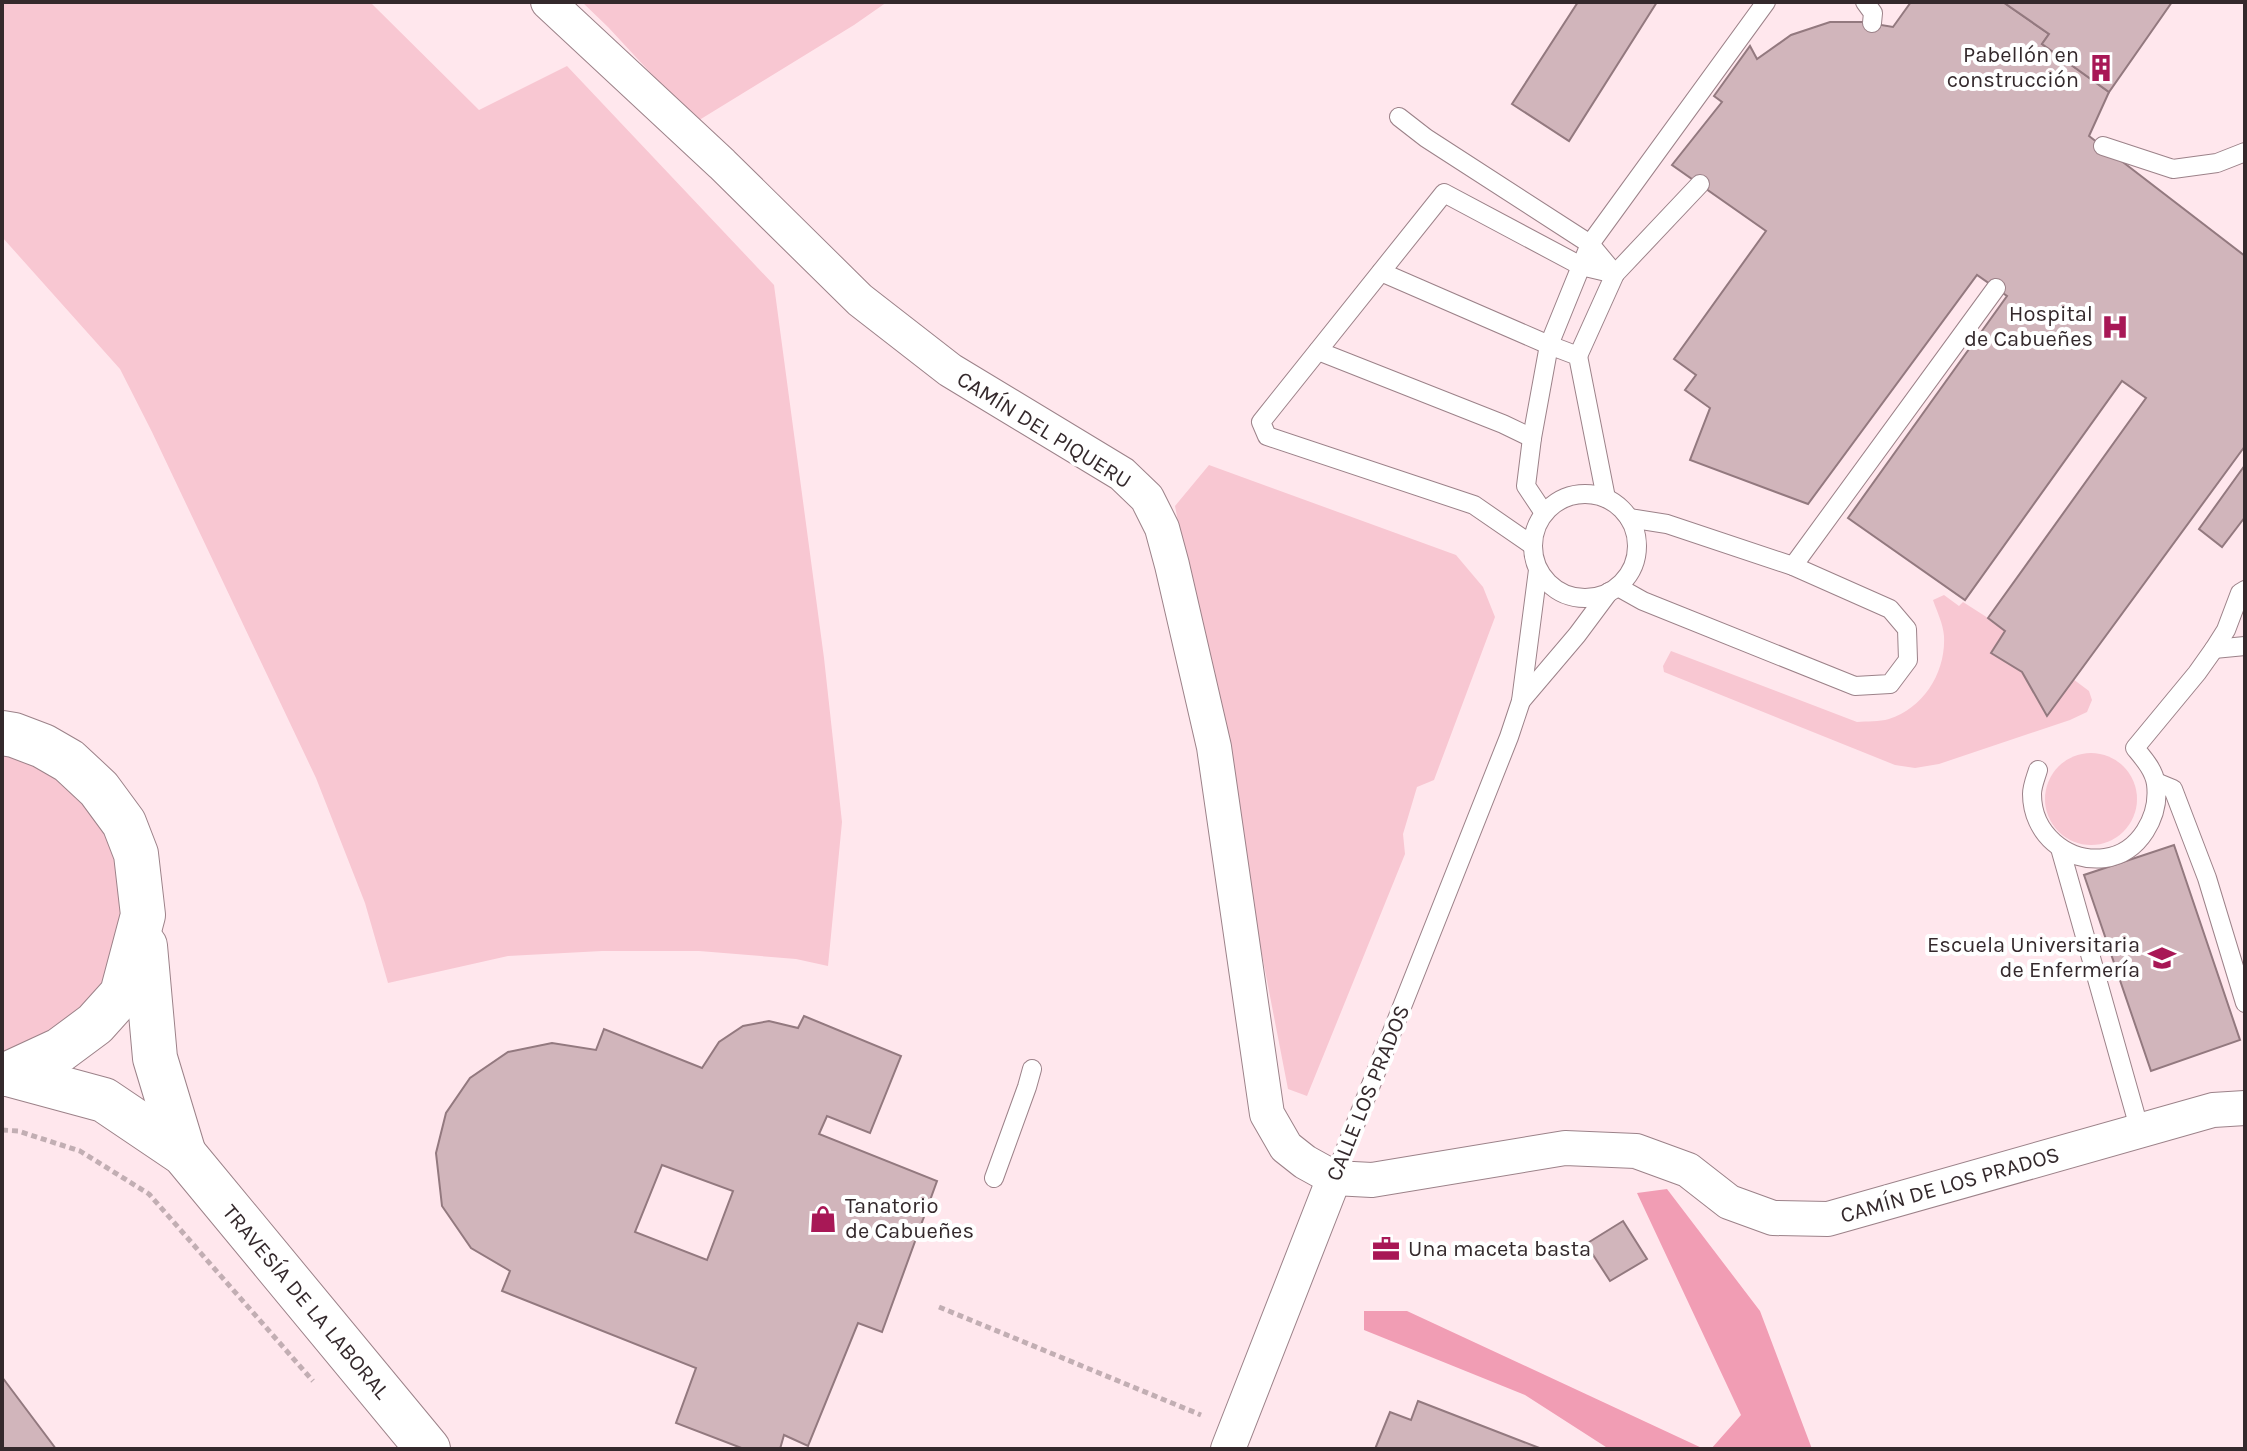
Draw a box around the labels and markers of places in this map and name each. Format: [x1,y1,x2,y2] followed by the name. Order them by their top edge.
[1947,42,2079,93] place label: Pabellón en construcción
[2086,53,2116,83] building icon: Pabellón en construcción
[1964,301,2093,352] place label: Hospital de Cabueñes
[2100,312,2130,342] hospital icon: Hospital de Cabueñes
[1927,932,2140,983] place label: Escuela Universitaria de Enfermería
[2147,943,2177,973] school or university icon: Escuela Universitaria de Enfermería
[845,1193,974,1244] place label: Tanatorio de Cabueñes
[808,1204,838,1234] shop icon: Tanatorio de Cabueñes
[1371,1234,1401,1264] office icon: Una maceta basta
[1408,1236,1591,1262] place label: Una maceta basta

